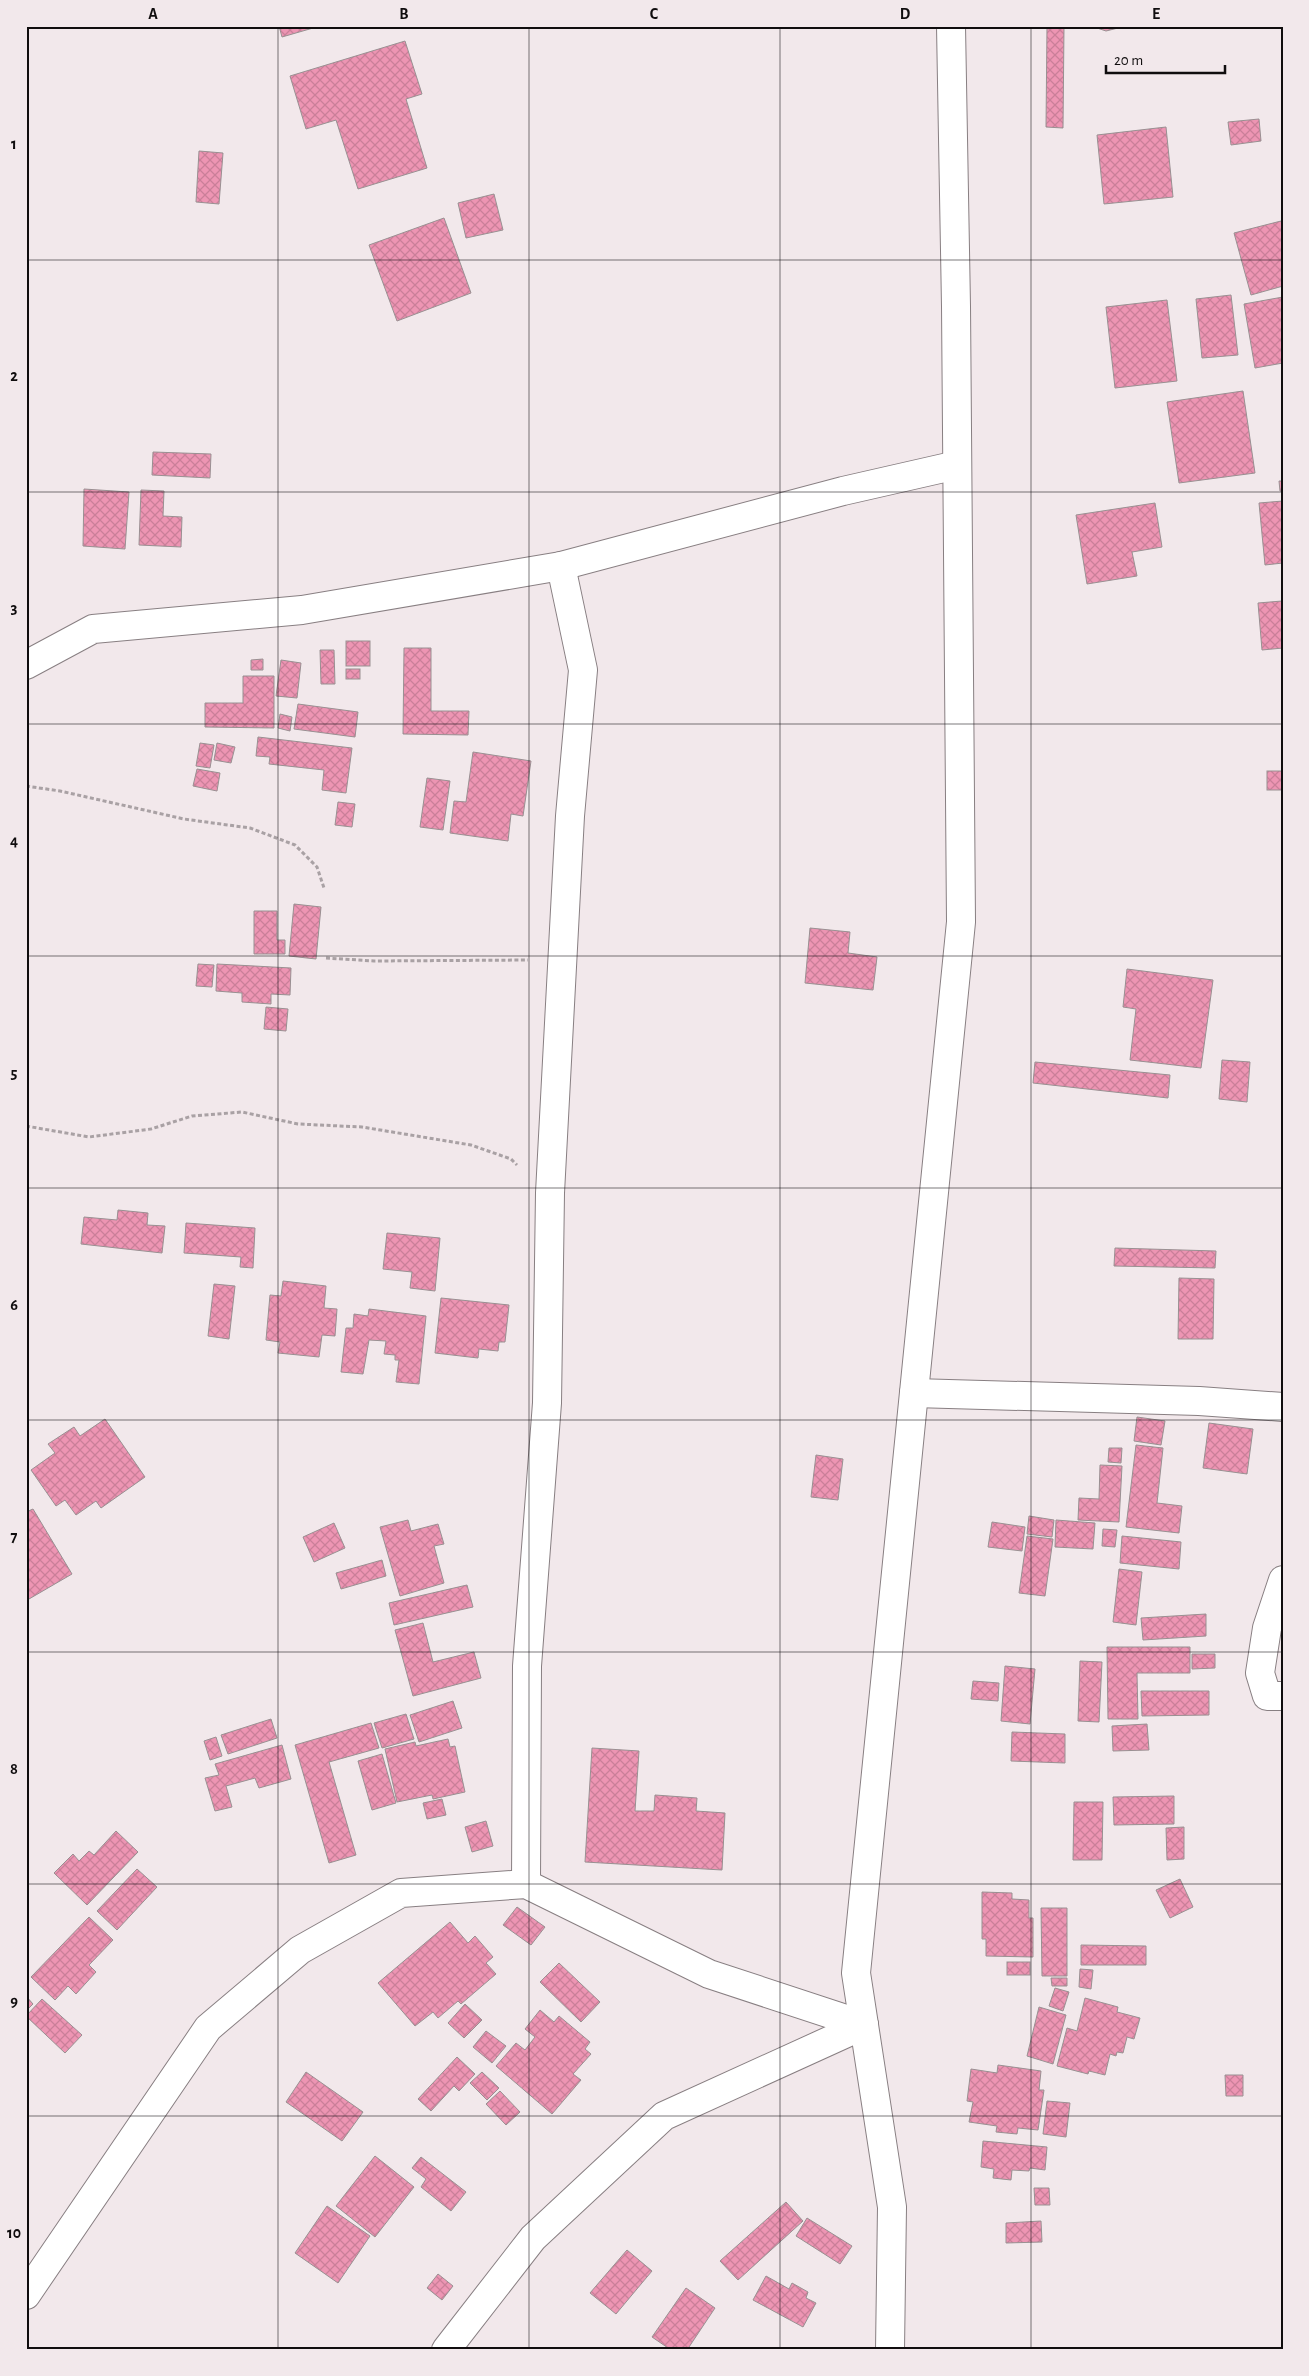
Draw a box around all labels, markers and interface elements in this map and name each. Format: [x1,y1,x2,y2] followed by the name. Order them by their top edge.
[148,6,158,22] text: A
[399,6,409,22] text: B
[650,6,659,22] text: C
[900,6,911,22] text: D
[1152,6,1160,22] text: E
[1106,42,1225,74] scale bar
[1114,53,1143,68] text: 20 m
[11,136,17,152] text: 1
[10,368,18,384] text: 2
[11,600,18,616] text: 3
[10,833,18,849] text: 4
[11,1065,18,1081] text: 5
[10,1297,18,1313] text: 6
[11,1529,18,1545] text: 7
[10,1761,18,1777] text: 8
[10,1993,18,2009] text: 9
[7,2225,21,2241] text: 10

